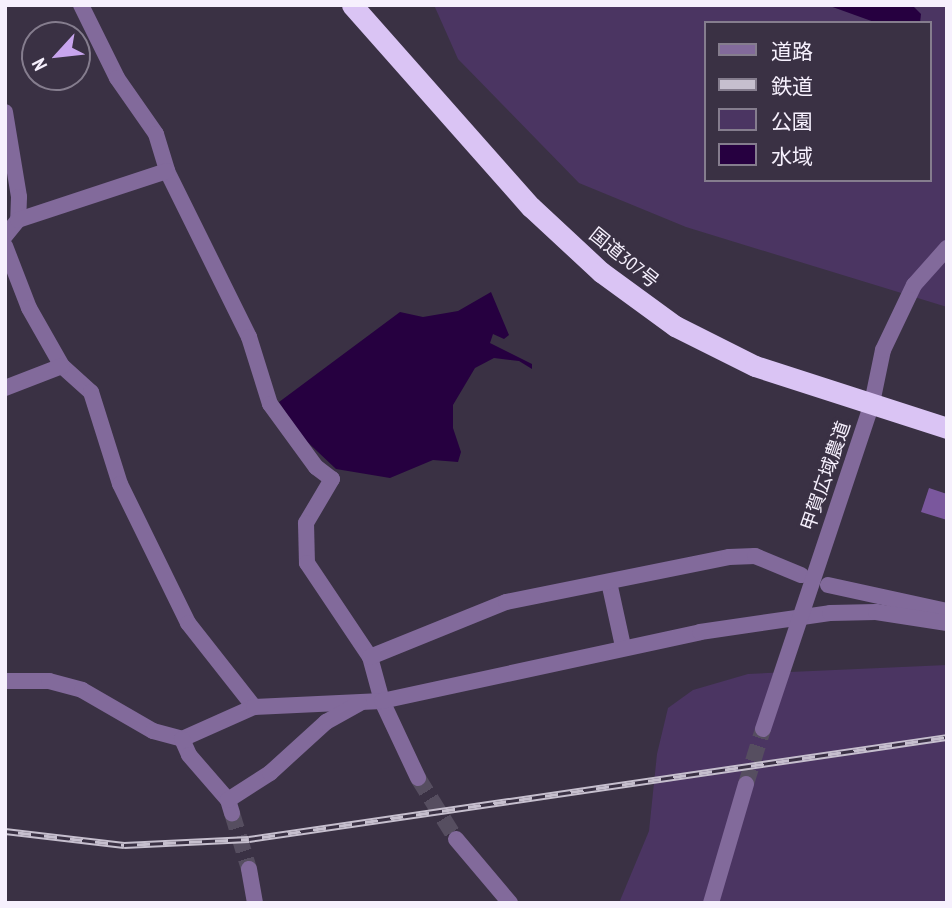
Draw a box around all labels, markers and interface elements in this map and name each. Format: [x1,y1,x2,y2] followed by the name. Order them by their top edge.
[21,21,91,91] north arrow
[704,21,931,182] legend
[771,38,813,65] text: 道路
[26,55,52,75] text: N
[771,73,813,100] text: 鉄道
[771,108,813,135] text: 公園
[771,143,813,170] text: 水域
[585,223,663,293] street label: 国道307号
[797,418,855,534] street label: 甲賀広域農道

